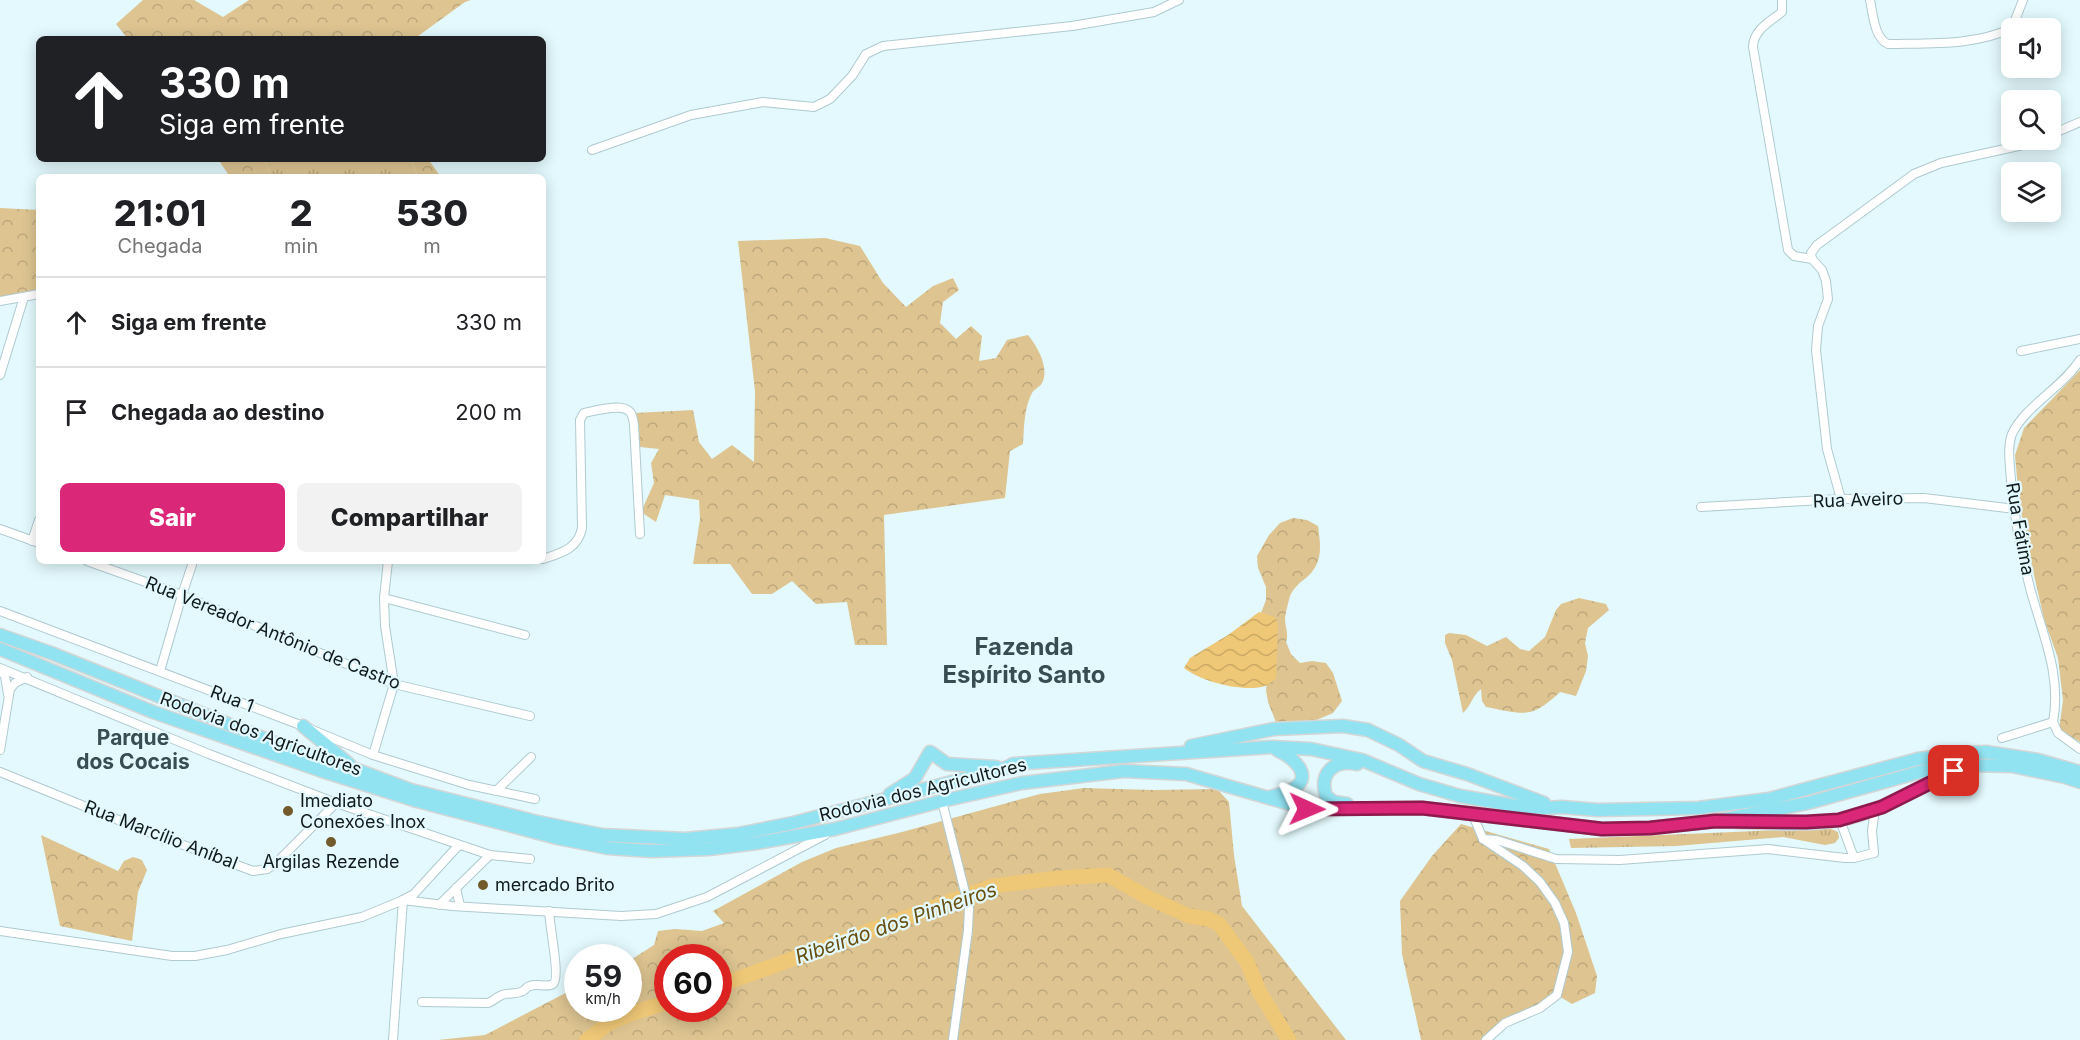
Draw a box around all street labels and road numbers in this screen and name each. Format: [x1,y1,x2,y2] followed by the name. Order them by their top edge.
[2002,481,2039,577] street label: Rua Fátima
[1812,487,1904,512] street label: Rua Aveiro
[143,572,404,693] street label: Rua Vereador Antônio de Castro
[208,681,257,716] street label: Rua 1
[157,687,365,780] street label: Rodovia dos Agricultores
[817,754,1029,825] street label: Rodovia dos Agricultores
[82,796,241,873] street label: Rua Marcílio Aníbal

